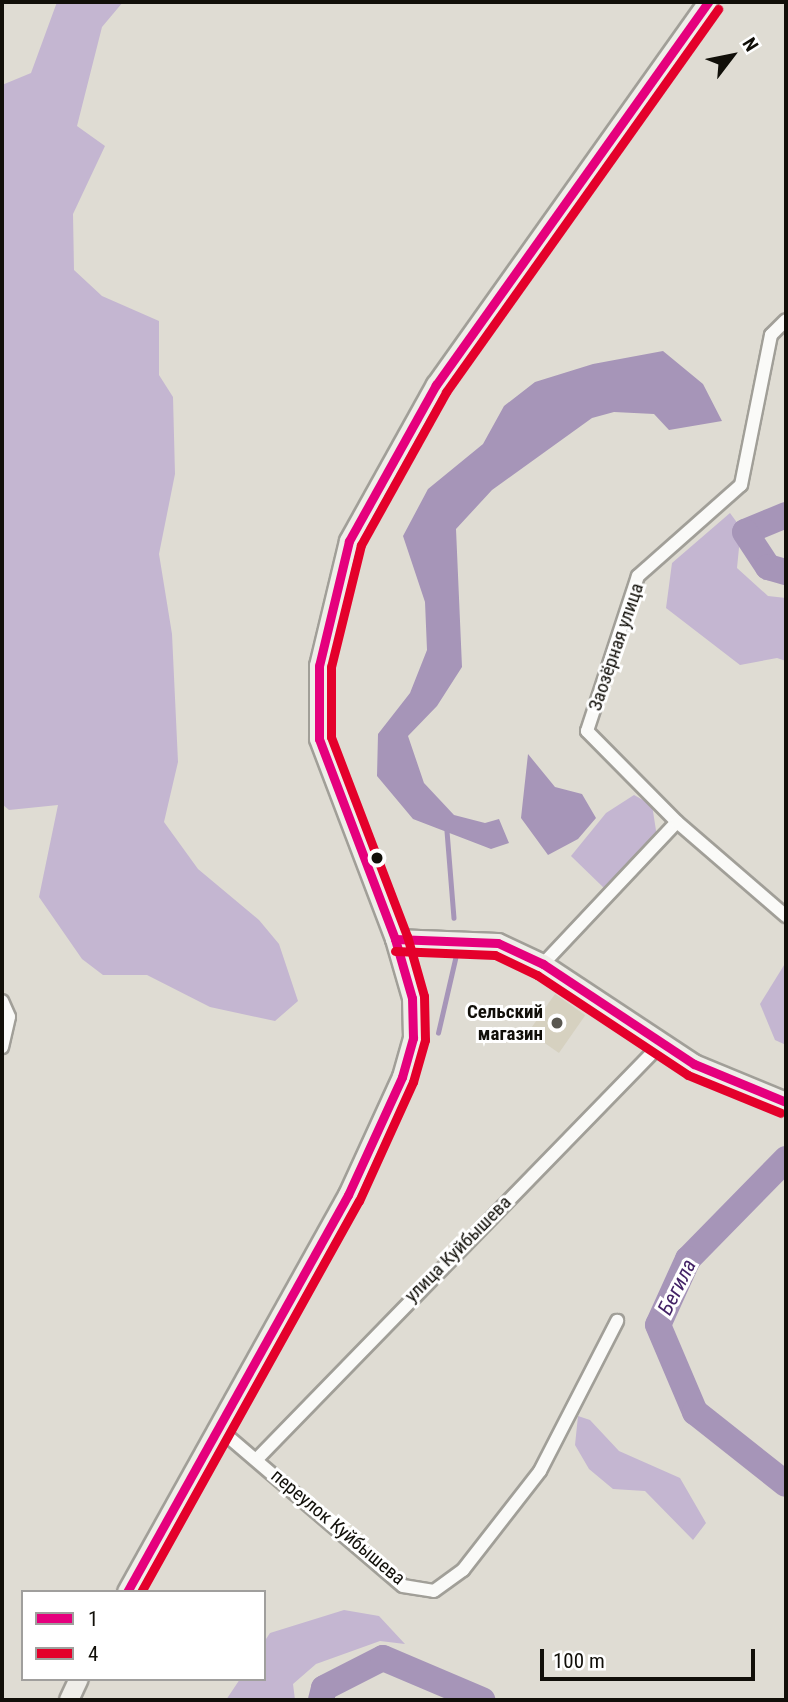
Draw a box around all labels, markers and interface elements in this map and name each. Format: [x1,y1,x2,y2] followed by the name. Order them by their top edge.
[697,21,767,91] north arrow
[737,34,763,56] text: N
[583,580,649,714] street label: Заозёрная улица
[370,851,384,865] unlabelled marker
[467,1001,543,1045] place label: Сельский магазин
[549,1015,565,1031] marker: Сельский магазин
[400,1191,516,1307] street label: улица Куйбышева
[652,1255,702,1319] water label: Бегила
[266,1464,410,1590] street label: переулок Куйбышева
[21,1590,266,1681] legend
[88,1607,98,1631] text: 1
[543,1636,758,1680] scale bar
[88,1642,98,1666] text: 4
[553,1649,605,1673] text: 100 m

